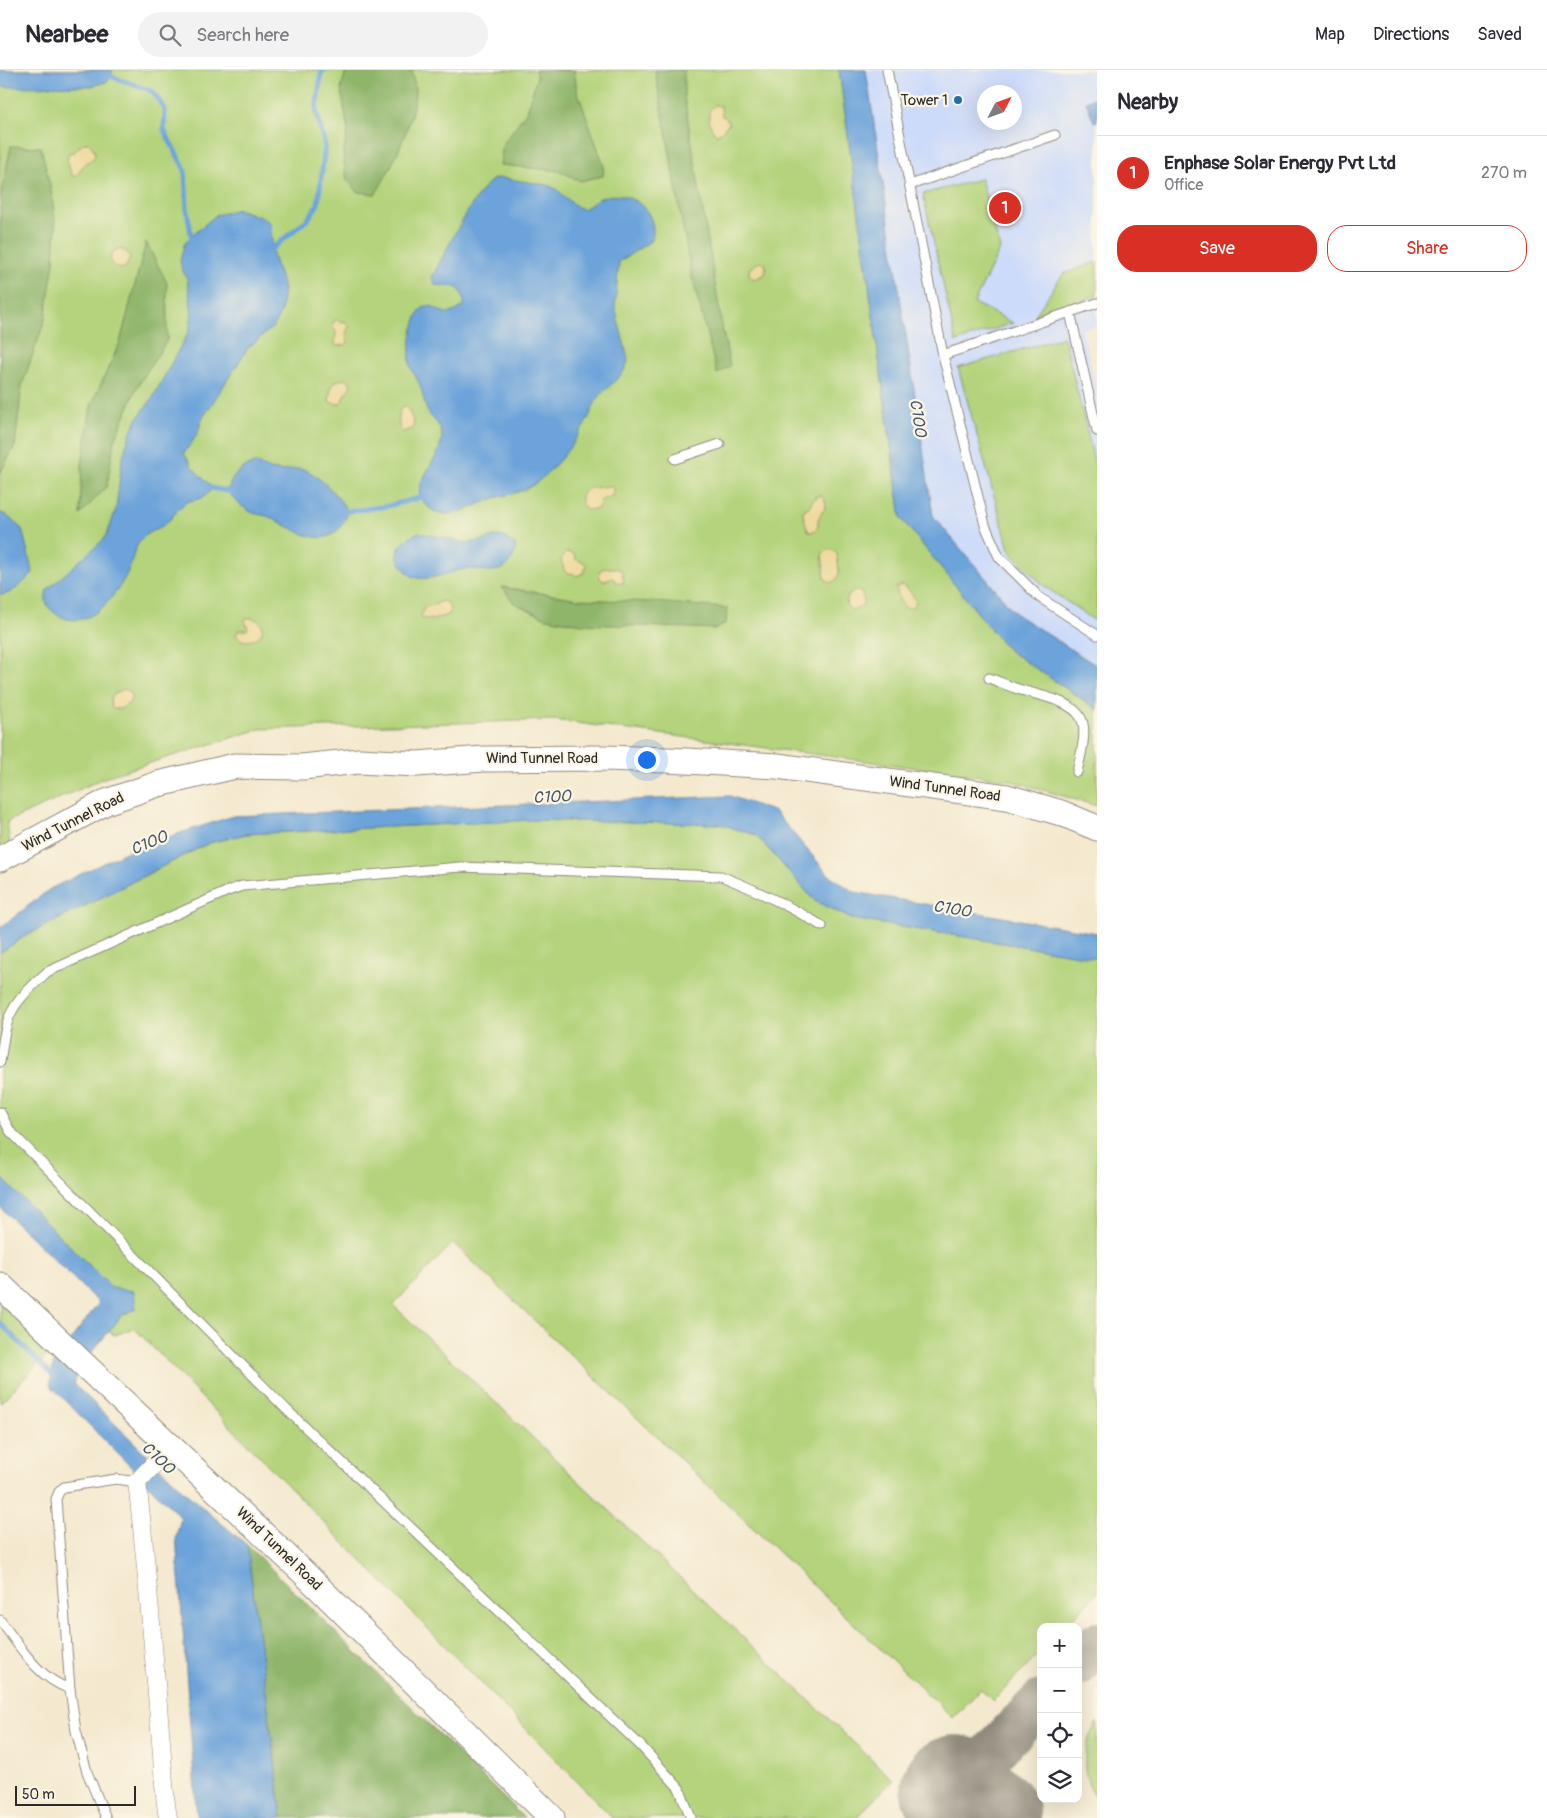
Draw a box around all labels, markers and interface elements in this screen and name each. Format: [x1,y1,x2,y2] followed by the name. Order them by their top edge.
[138,12,488,57] search box
[25,20,108,49] text: Nearbee
[156,21,184,49] icon: search
[196,23,289,47] text: Search here
[1315,23,1345,46] text: Map
[1373,23,1449,46] text: Directions
[1477,23,1522,46] text: Saved
[977,85,1022,130] north arrow
[1117,89,1178,116] text: Nearby
[900,91,948,110] place label: Tower 1
[952,94,964,106] marker: Tower 1
[1164,151,1396,175] text: Enphase Solar Energy Pvt Ltd
[1130,163,1136,183] text: 1
[1481,163,1527,183] text: 270 m
[1164,175,1204,195] text: Office
[989,189,1021,227] pin: 1
[1117,225,1317,272] button: Save
[1327,225,1527,272] button: Share
[905,398,931,439] water label: C100
[634,747,660,773] your location
[486,749,598,768] street label: Wind Tunnel Road
[888,772,1002,806] street label: Wind Tunnel Road
[533,786,573,808] water label: C100
[19,788,127,856] street label: Wind Tunnel Road
[128,826,171,860] water label: C100
[932,896,973,922] water label: C100
[137,1438,179,1479] water label: C100
[232,1503,326,1595] street label: Wind Tunnel Road
[1037,1623,1082,1803] map controls
[1037,1623,1082,1668] button: +
[1037,1668,1082,1713] button: −
[1037,1713,1082,1758] button: locate
[1037,1758,1082,1803] button: layers
[15,1783,136,1806] scale bar
[22,1786,55,1803] text: 50 m

